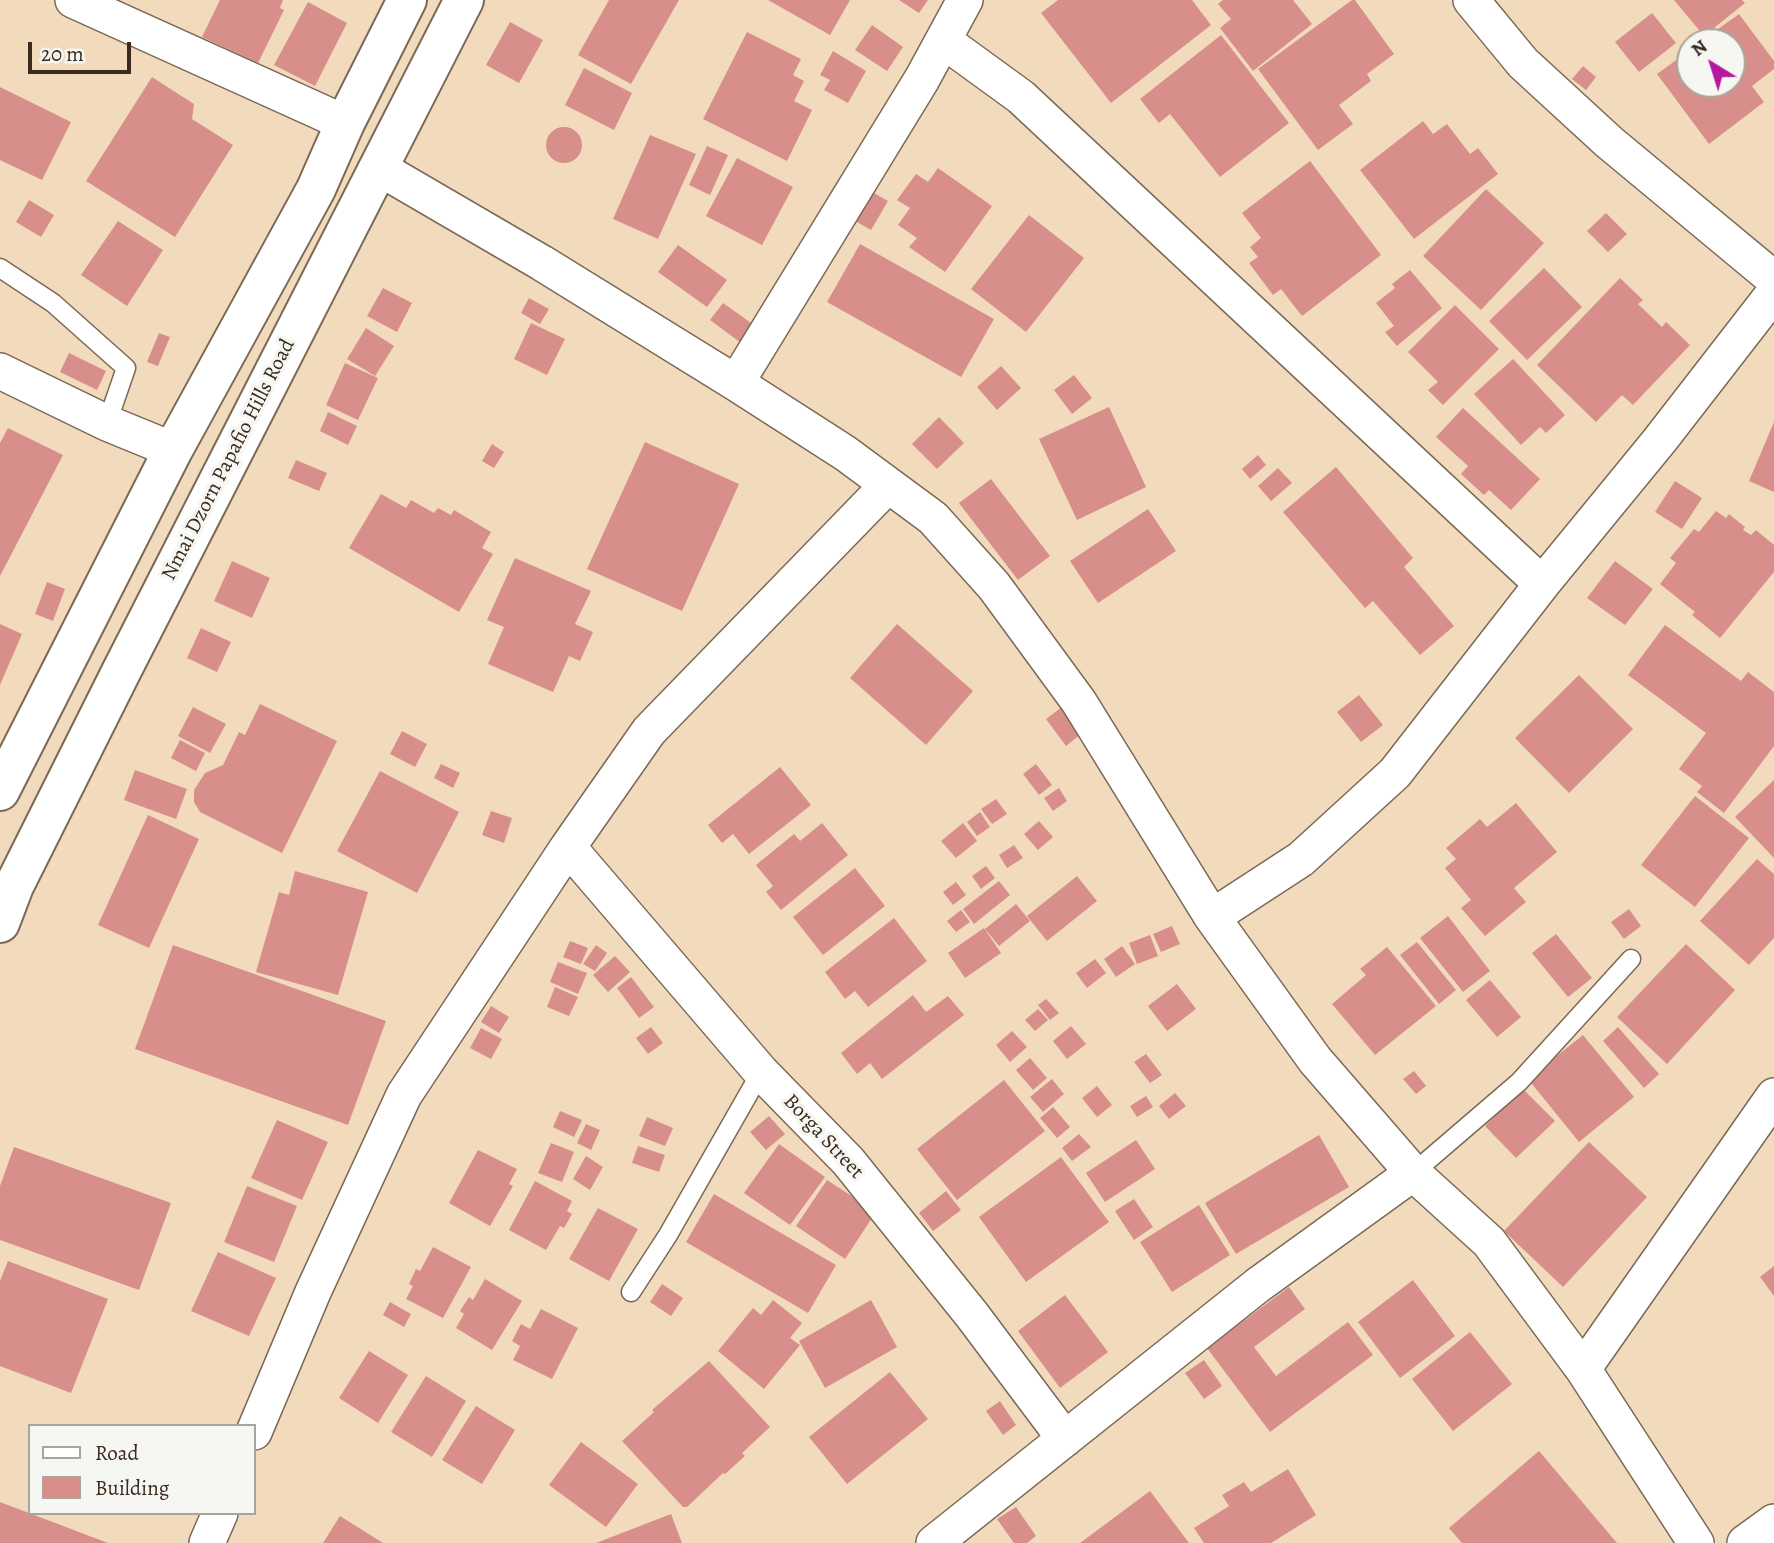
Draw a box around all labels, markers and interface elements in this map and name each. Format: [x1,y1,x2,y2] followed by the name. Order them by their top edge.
[32,28,135,72] scale bar
[1676,28,1746,98] north arrow
[1686,34,1713,63] text: N
[41,40,84,68] text: 20 m
[157,335,301,585] street label: Nmai Dzorn Papafio Hills Road
[777,1089,869,1185] street label: Borga Street
[28,1424,256,1515] legend
[95,1439,139,1467] text: Road
[95,1474,169,1502] text: Building

